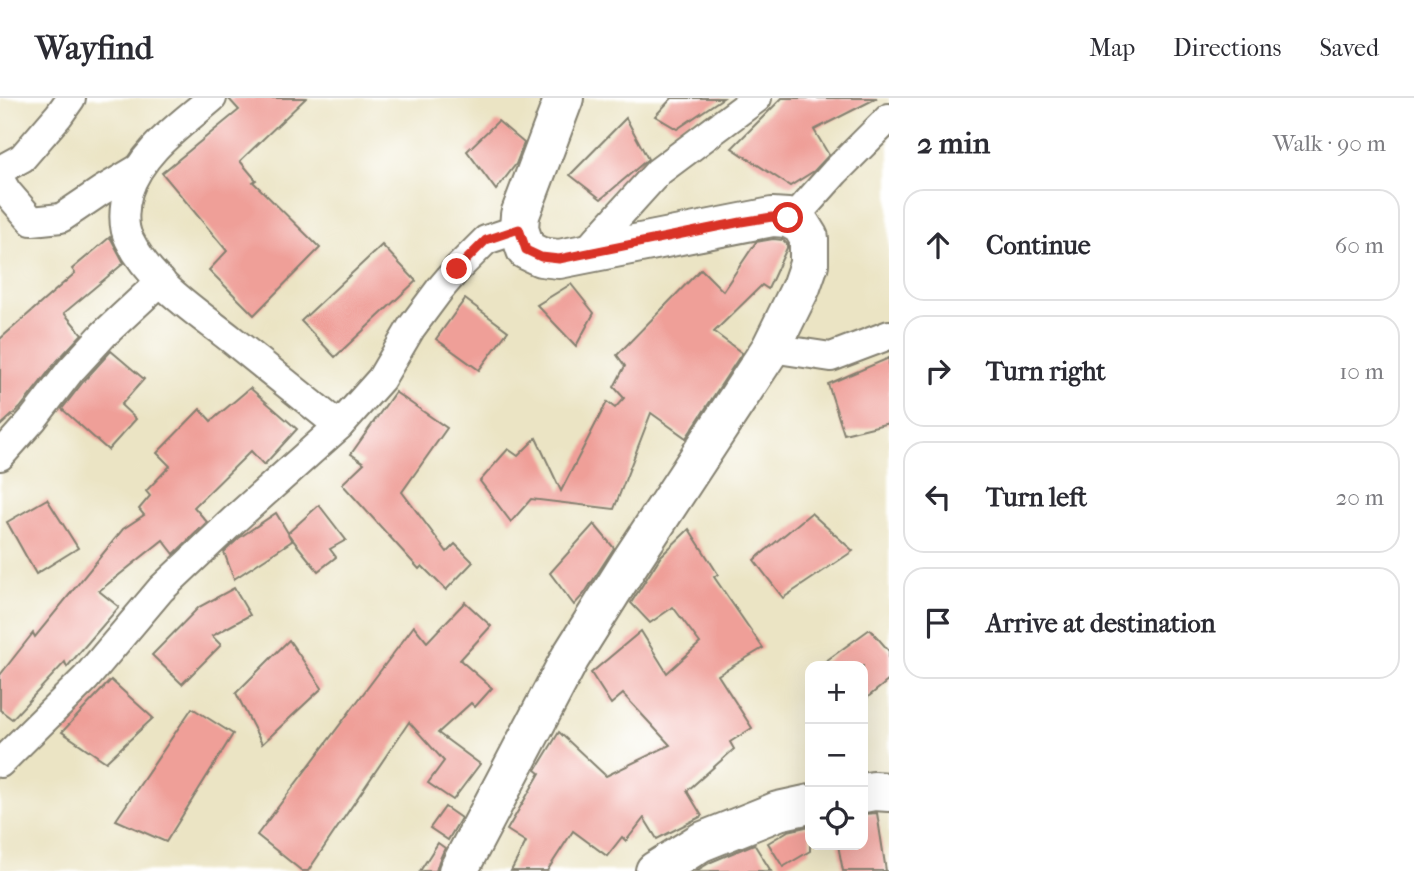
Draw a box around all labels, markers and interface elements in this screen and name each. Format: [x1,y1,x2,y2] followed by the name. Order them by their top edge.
[35,29,153,68] text: Wayfind
[1089,34,1135,62] text: Map
[1173,34,1281,62] text: Directions
[1319,34,1379,62] text: Saved
[917,126,990,161] text: 2 min
[1273,130,1386,157] text: Walk · 90 m
[772,202,803,233] route start
[919,226,957,264] icon: ahead
[986,230,1091,261] text: Continue
[1335,232,1384,259] text: 60 m
[441,253,472,284] route end
[919,352,957,390] icon: right
[986,356,1106,387] text: Turn right
[1339,358,1384,385] text: 10 m
[919,478,957,516] icon: left
[986,482,1087,513] text: Turn left
[1335,484,1384,511] text: 20 m
[919,604,957,642] icon: arrive
[986,608,1216,639] text: Arrive at destination
[805,661,868,850] map controls
[805,661,868,724] button: +
[805,724,868,787] button: −
[805,787,868,850] button: locate

